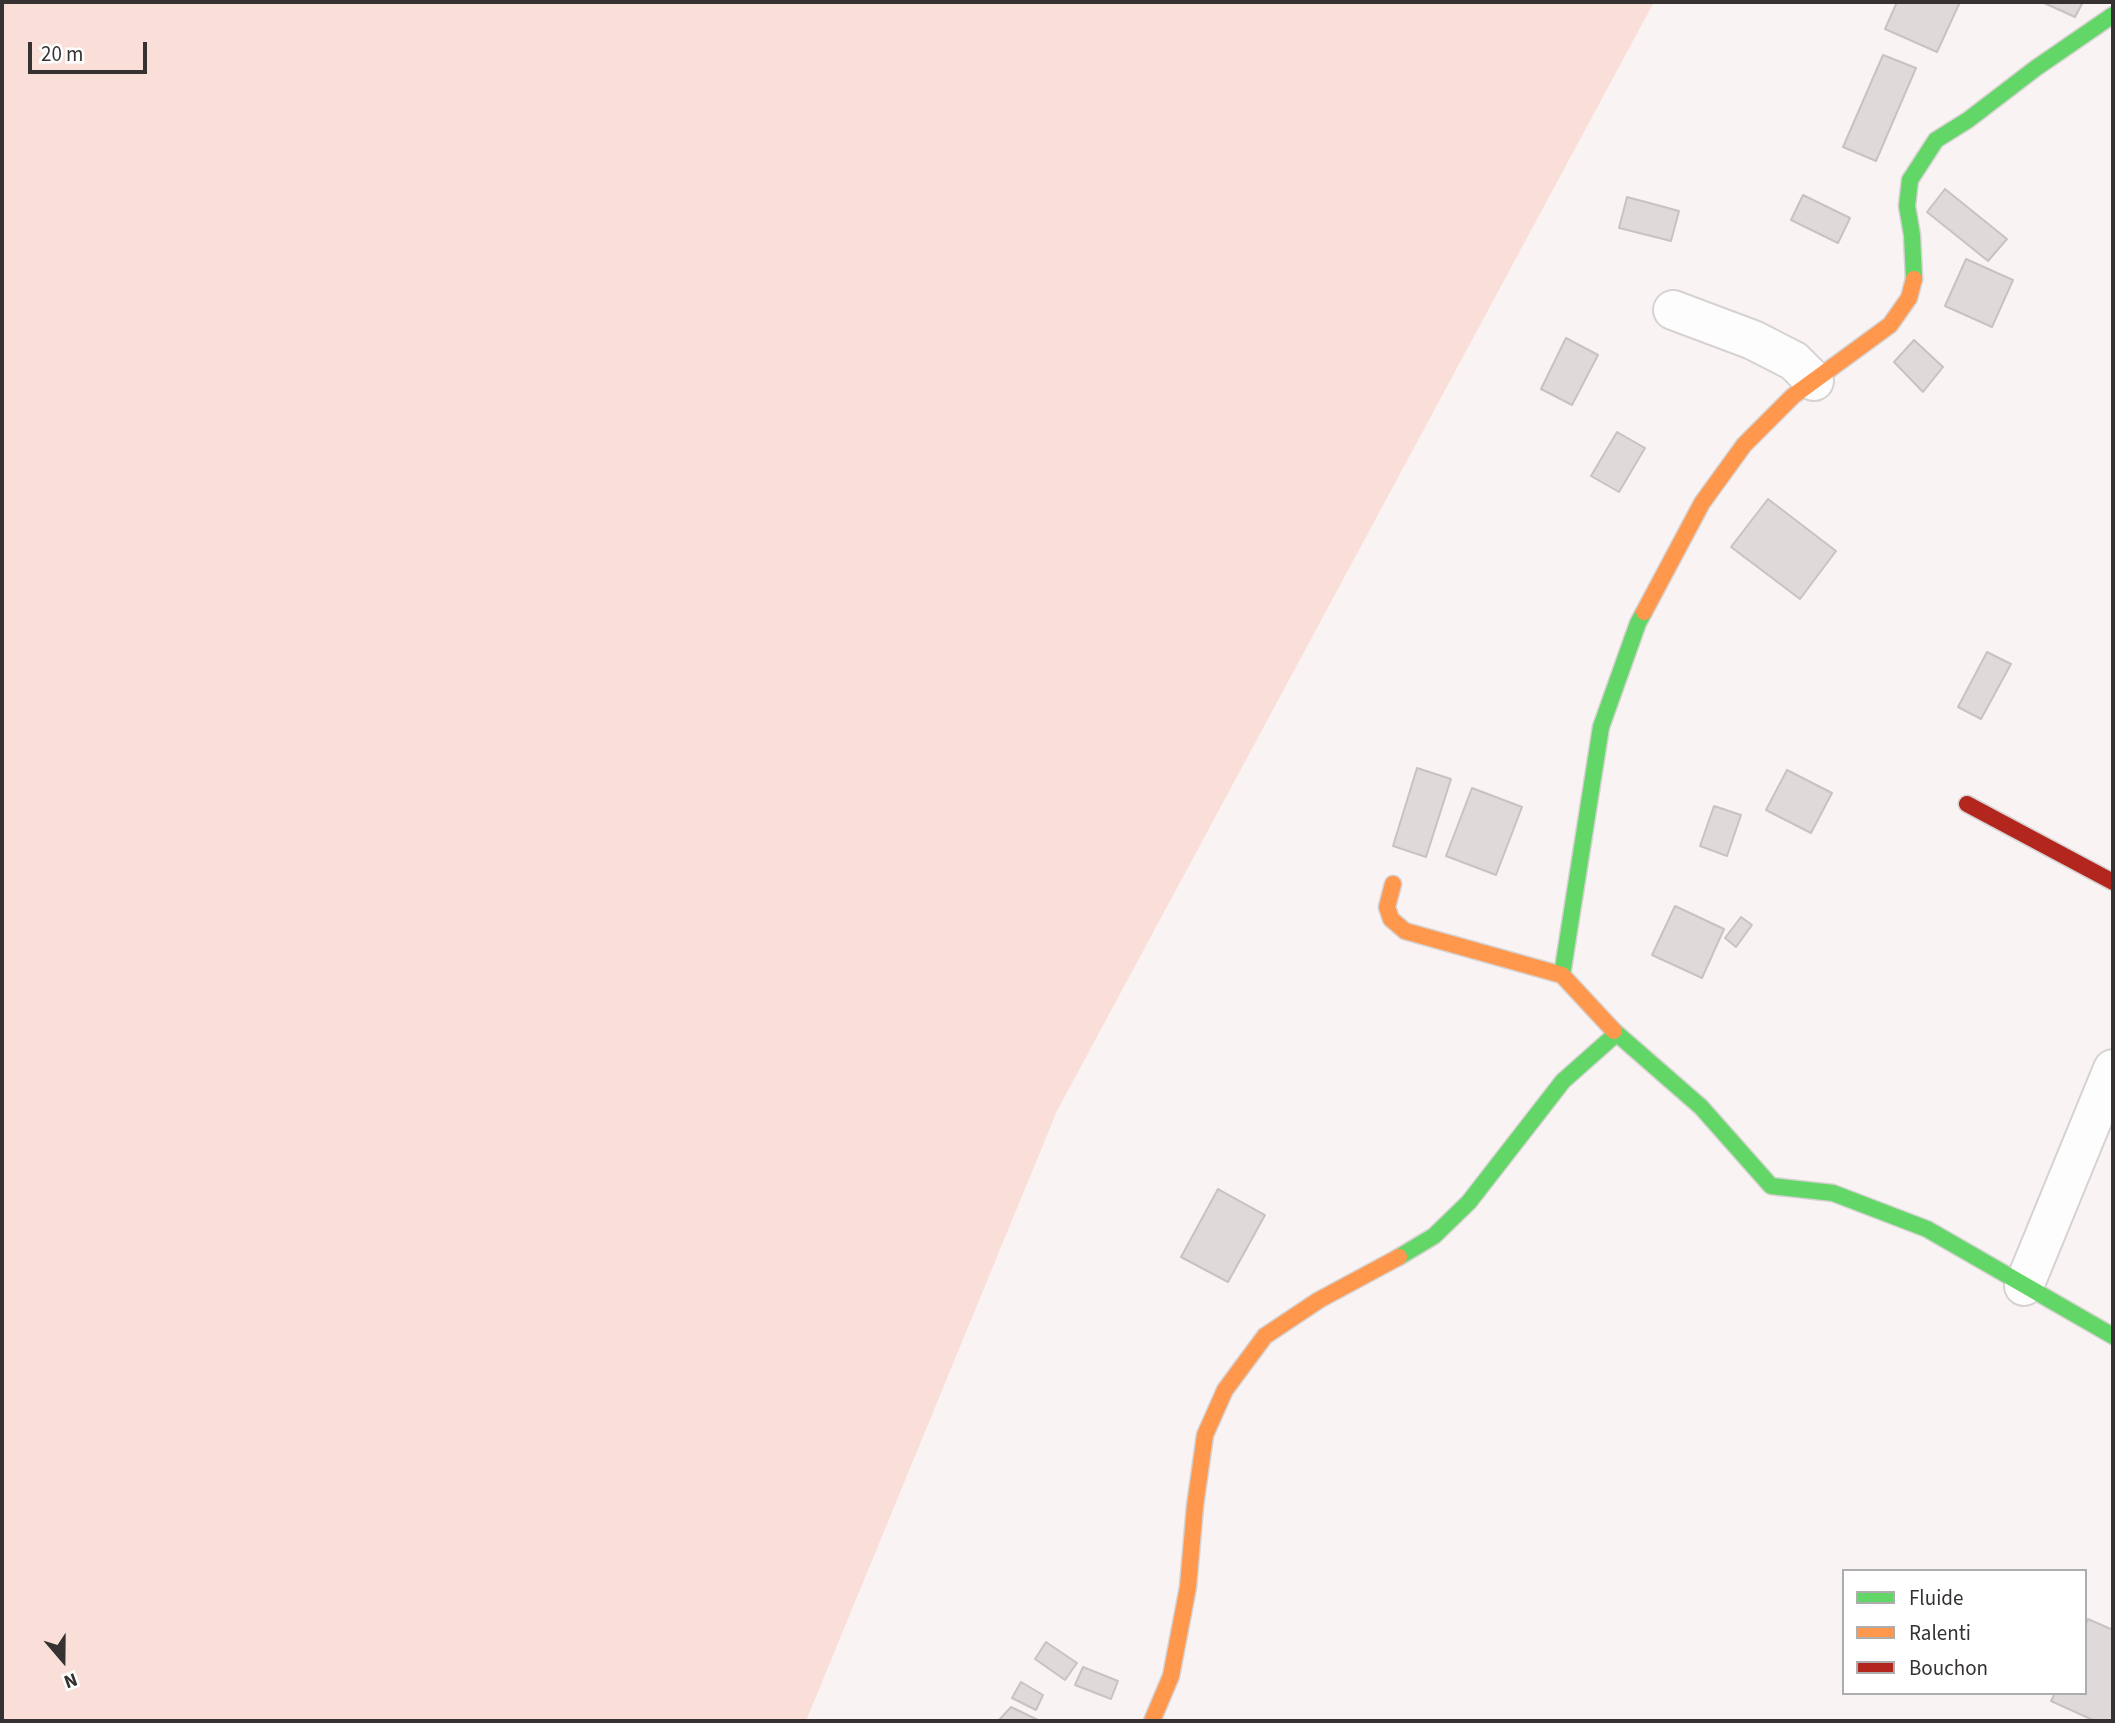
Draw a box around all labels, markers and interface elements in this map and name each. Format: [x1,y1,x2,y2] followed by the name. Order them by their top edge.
[32,28,150,72] scale bar
[41,39,83,69] text: 20 m
[1842,1569,2087,1695] legend
[1909,1583,1963,1613] text: Fluide
[1909,1618,1971,1648] text: Ralenti
[28,1625,98,1695] north arrow
[1909,1653,1988,1683] text: Bouchon
[60,1665,81,1695] text: N

